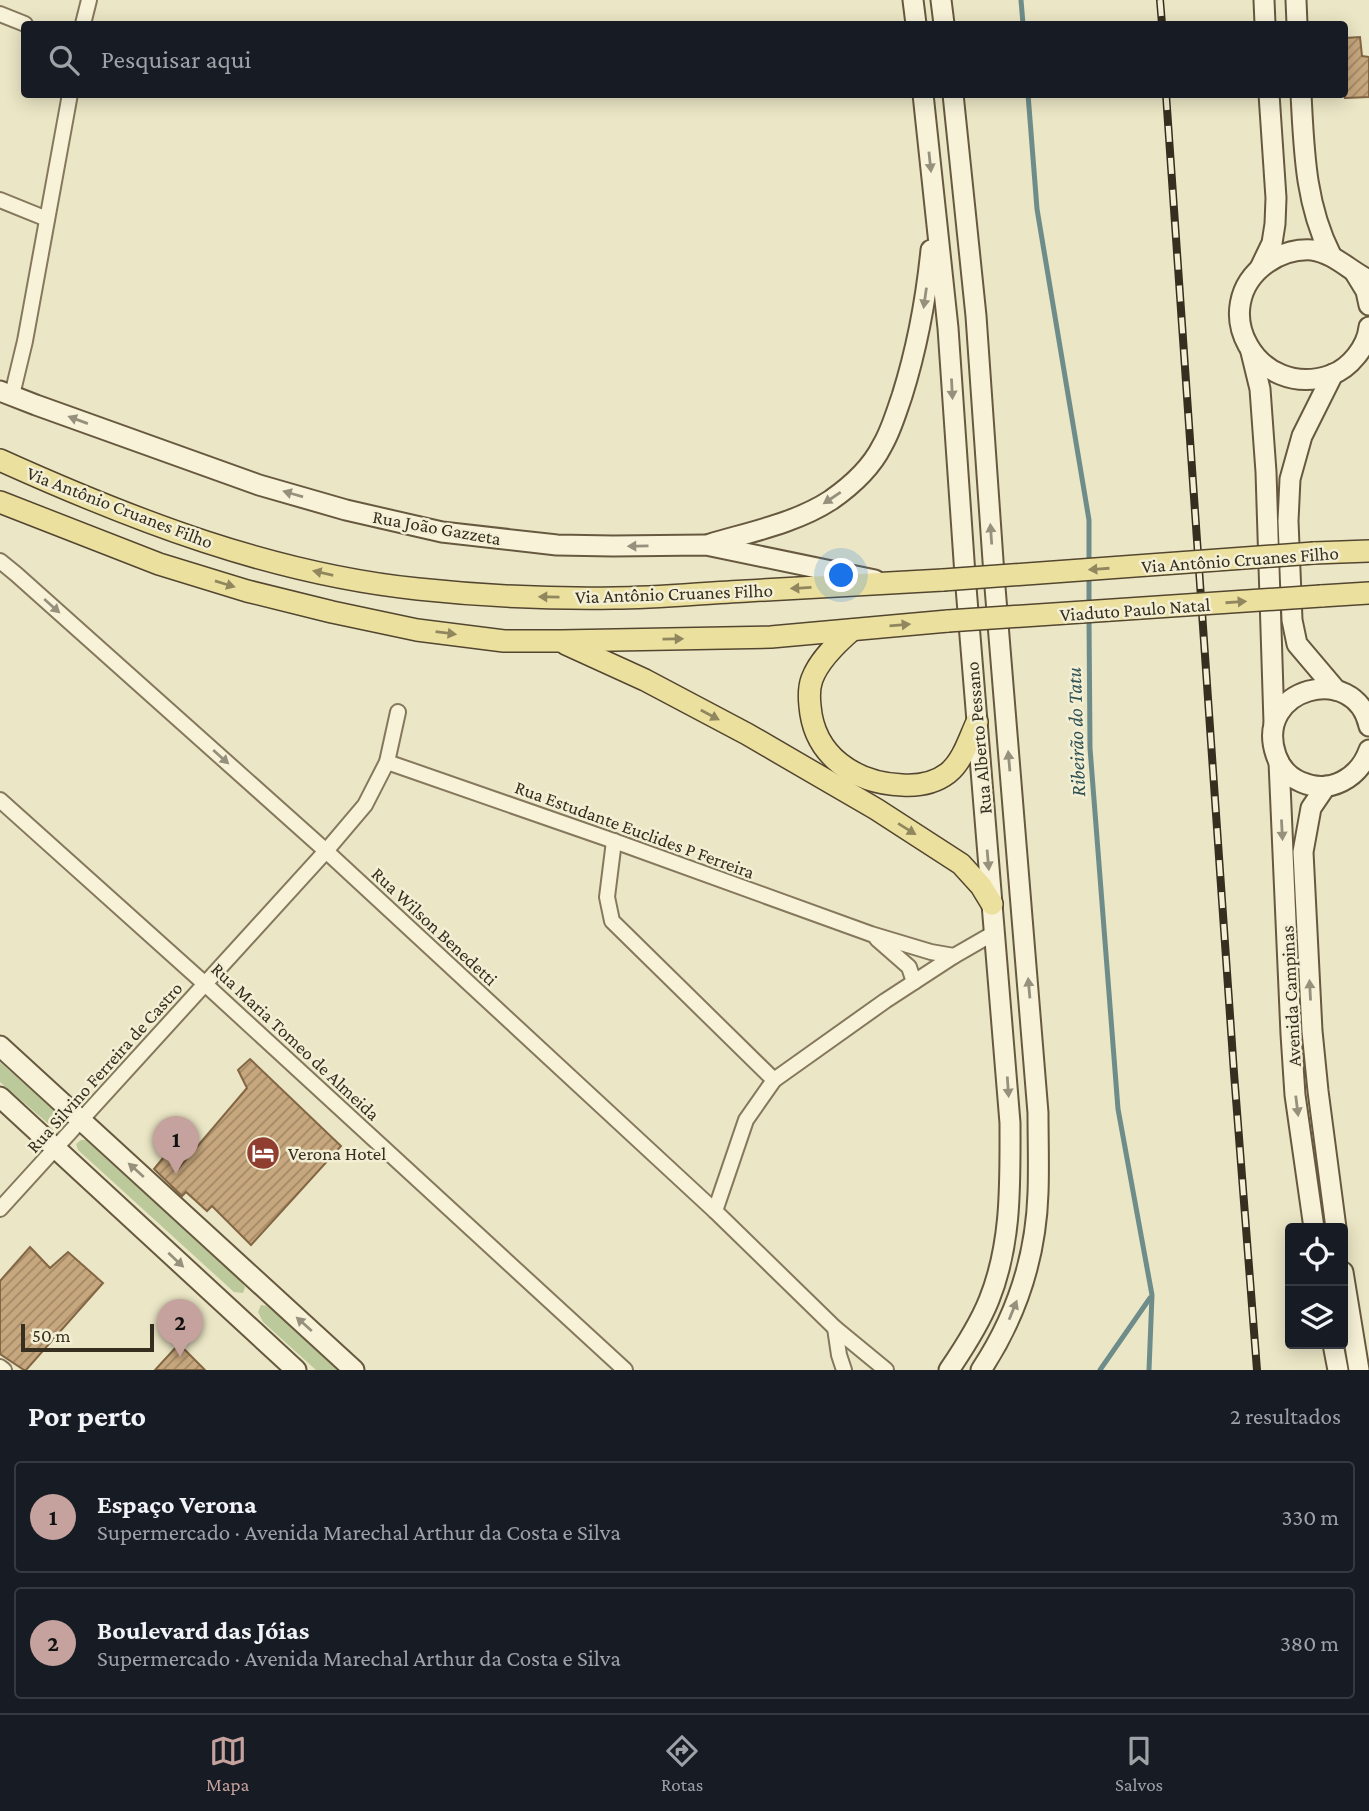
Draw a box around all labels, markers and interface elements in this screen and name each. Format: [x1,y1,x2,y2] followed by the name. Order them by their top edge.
[21,21,1348,98] search box
[45,41,83,79] icon: search
[101,45,251,74] text: Pesquisar aqui
[925,152,936,174] one-way arrow
[919,287,930,309] one-way arrow
[946,378,957,400] one-way arrow
[67,414,88,425] one-way arrow
[24,462,216,553] street label: Via Antônio Cruanes Filho
[282,489,303,499] one-way arrow
[822,491,842,504] one-way arrow
[371,506,503,549] street label: Rua João Gazzeta
[985,523,996,545] one-way arrow
[626,540,648,552] one-way arrow
[1141,542,1339,577] street label: Via Antônio Cruanes Filho
[824,558,858,592] your location
[1088,564,1110,575] one-way arrow
[312,568,334,579] one-way arrow
[214,579,235,589] one-way arrow
[575,580,773,607] street label: Via Antônio Cruanes Filho
[790,583,812,594] one-way arrow
[538,591,560,603] one-way arrow
[1059,594,1211,625] street label: Viaduto Paulo Natal
[1226,596,1248,607] one-way arrow
[43,597,60,613] one-way arrow
[889,619,911,630] one-way arrow
[435,628,457,639] one-way arrow
[663,634,685,645] one-way arrow
[961,661,996,815] street label: Rua Alberto Pessano
[1062,667,1090,797] water label: Ribeirão do Tatu
[701,709,720,721] one-way arrow
[212,749,229,765] one-way arrow
[1003,750,1014,772] one-way arrow
[512,776,758,883] street label: Rua Estudante Euclides P Ferreira
[1276,819,1287,841] one-way arrow
[898,822,917,835] one-way arrow
[983,849,994,871] one-way arrow
[368,863,502,990] street label: Rua Wilson Benedetti
[1276,925,1305,1067] street label: Avenida Campinas
[207,958,384,1125] street label: Rua Maria Tomeo de Almeida
[1023,977,1034,999] one-way arrow
[22,978,187,1157] street label: Rua Silvino Ferreira de Castro
[1304,979,1315,1001] one-way arrow
[1002,1076,1013,1098] one-way arrow
[1291,1095,1302,1117] one-way arrow
[153,1116,199,1174] pin: 1
[244,1134,282,1172] hotel icon: Verona Hotel
[288,1143,386,1164] place label: Verona Hotel
[127,1162,145,1178] one-way arrow
[1285,1223,1348,1349] map controls
[1285,1223,1348,1286] button: locate
[167,1252,185,1268] one-way arrow
[1285,1286,1348,1349] button: layers
[157,1299,203,1357] pin: 2
[1008,1299,1019,1320] one-way arrow
[295,1316,313,1332] one-way arrow
[21,1321,154,1353] scale bar
[32,1325,71,1346] text: 50 m
[28,1399,146,1432] text: Por perto
[1230,1403,1341,1429] text: 2 resultados
[97,1490,257,1519] text: Espaço Verona
[49,1504,57,1530] text: 1
[1281,1504,1339,1530] text: 330 m
[97,1519,621,1545] text: Supermercado · Avenida Marechal Arthur da Costa e Silva
[97,1616,309,1645] text: Boulevard das Jóias
[47,1630,59,1656] text: 2
[1280,1630,1339,1656] text: 380 m
[97,1645,621,1671] text: Supermercado · Avenida Marechal Arthur da Costa e Silva
[206,1732,249,1795] tab: Mapa
[661,1732,703,1795] tab: Rotas
[1115,1732,1163,1795] tab: Salvos

